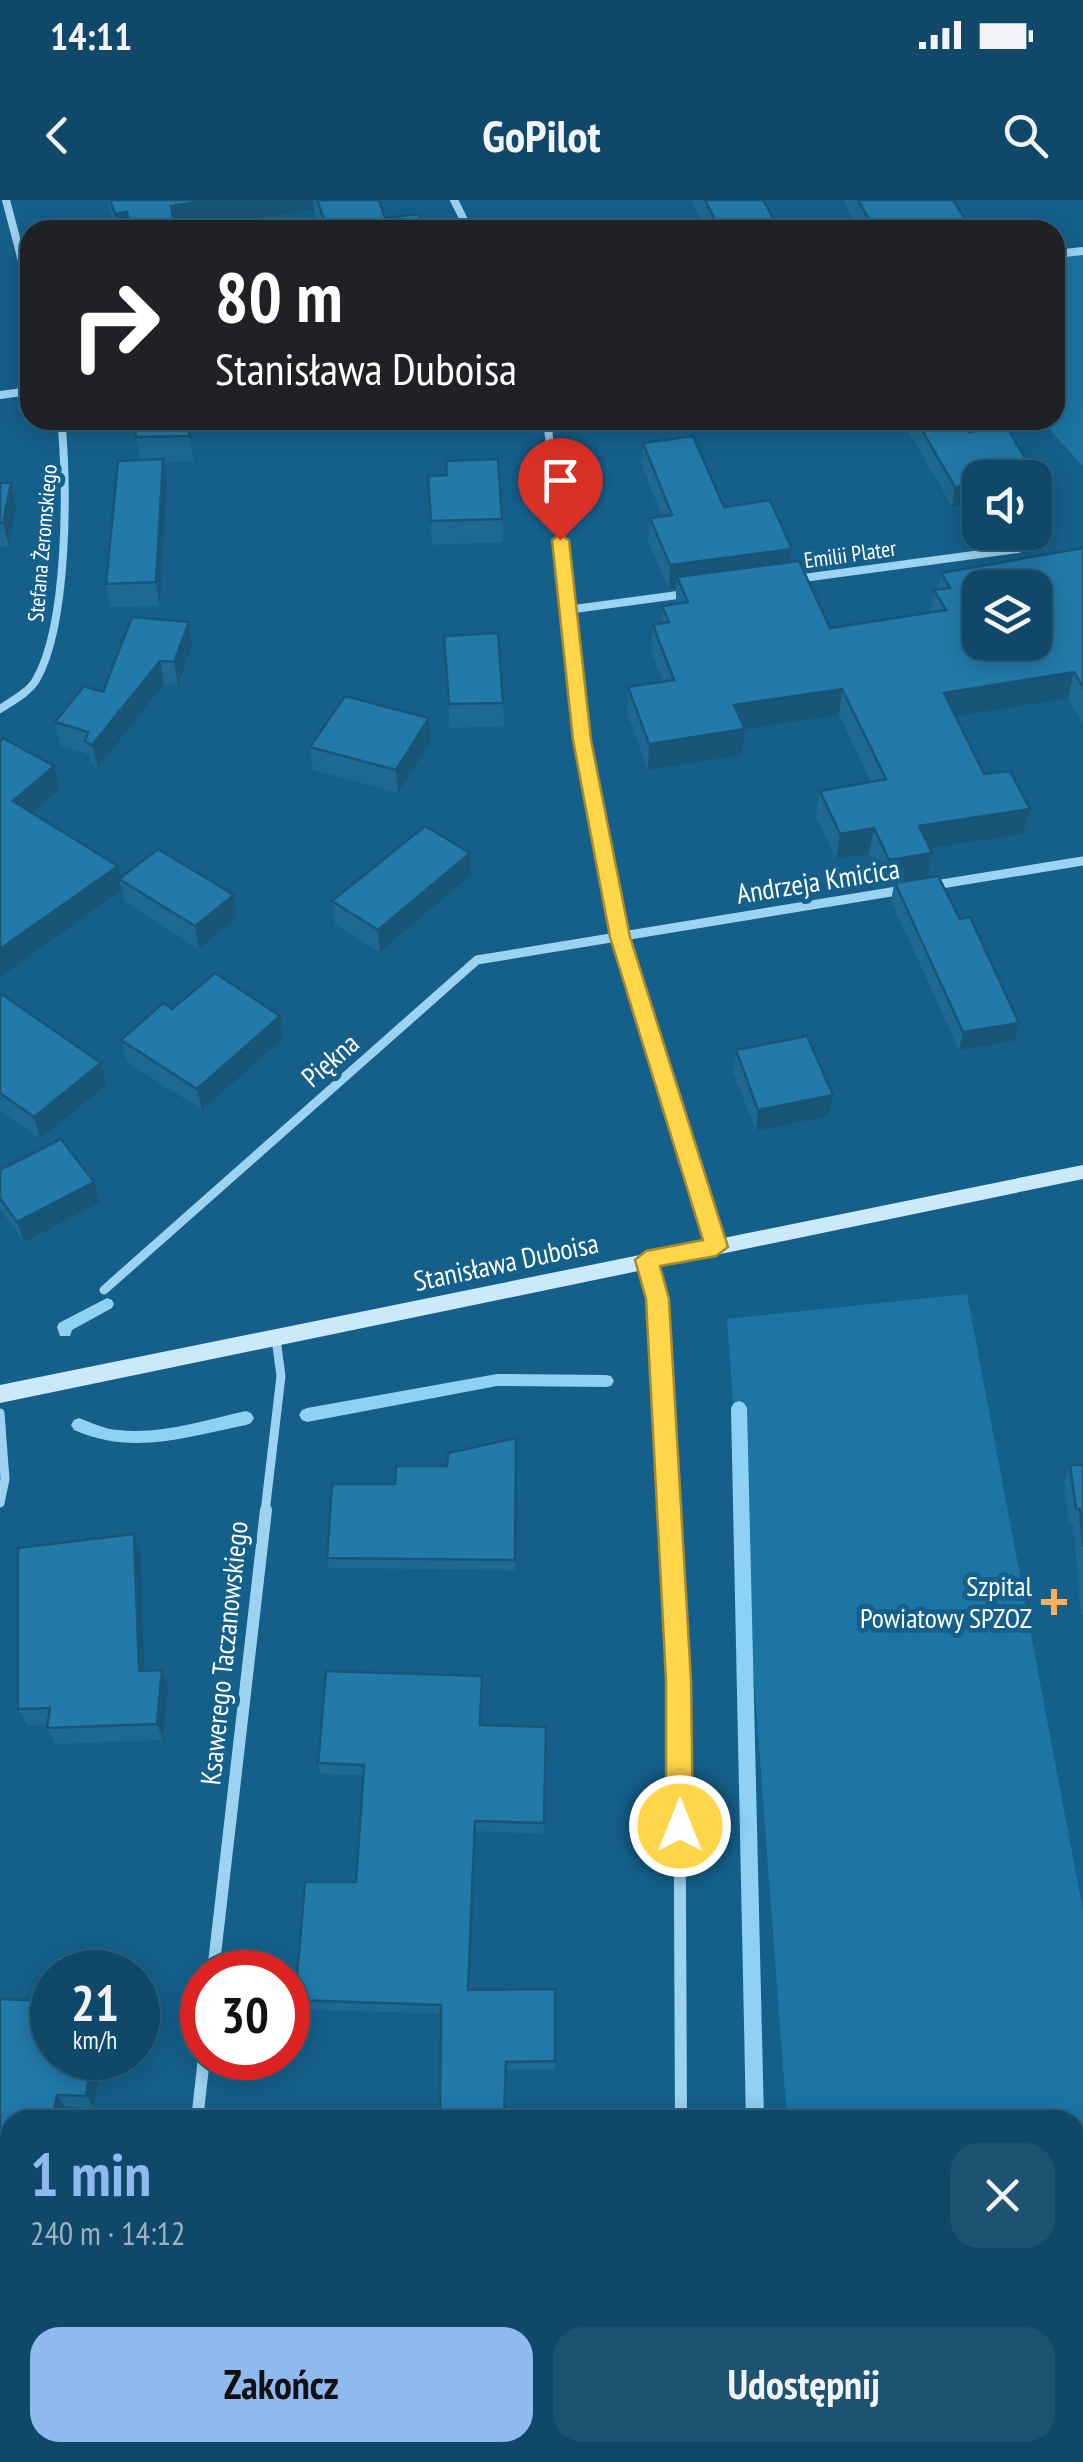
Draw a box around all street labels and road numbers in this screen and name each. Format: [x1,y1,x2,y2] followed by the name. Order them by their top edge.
[21,463,63,623] street label: Stefana Żeromskiego
[802,534,898,574] street label: Emilii Plater
[734,849,902,912] street label: Andrzeja Kmicica
[293,1024,366,1095] street label: Piękna
[410,1224,602,1299] street label: Stanisława Duboisa
[191,1519,256,1787] street label: Ksawerego Taczanowskiego

